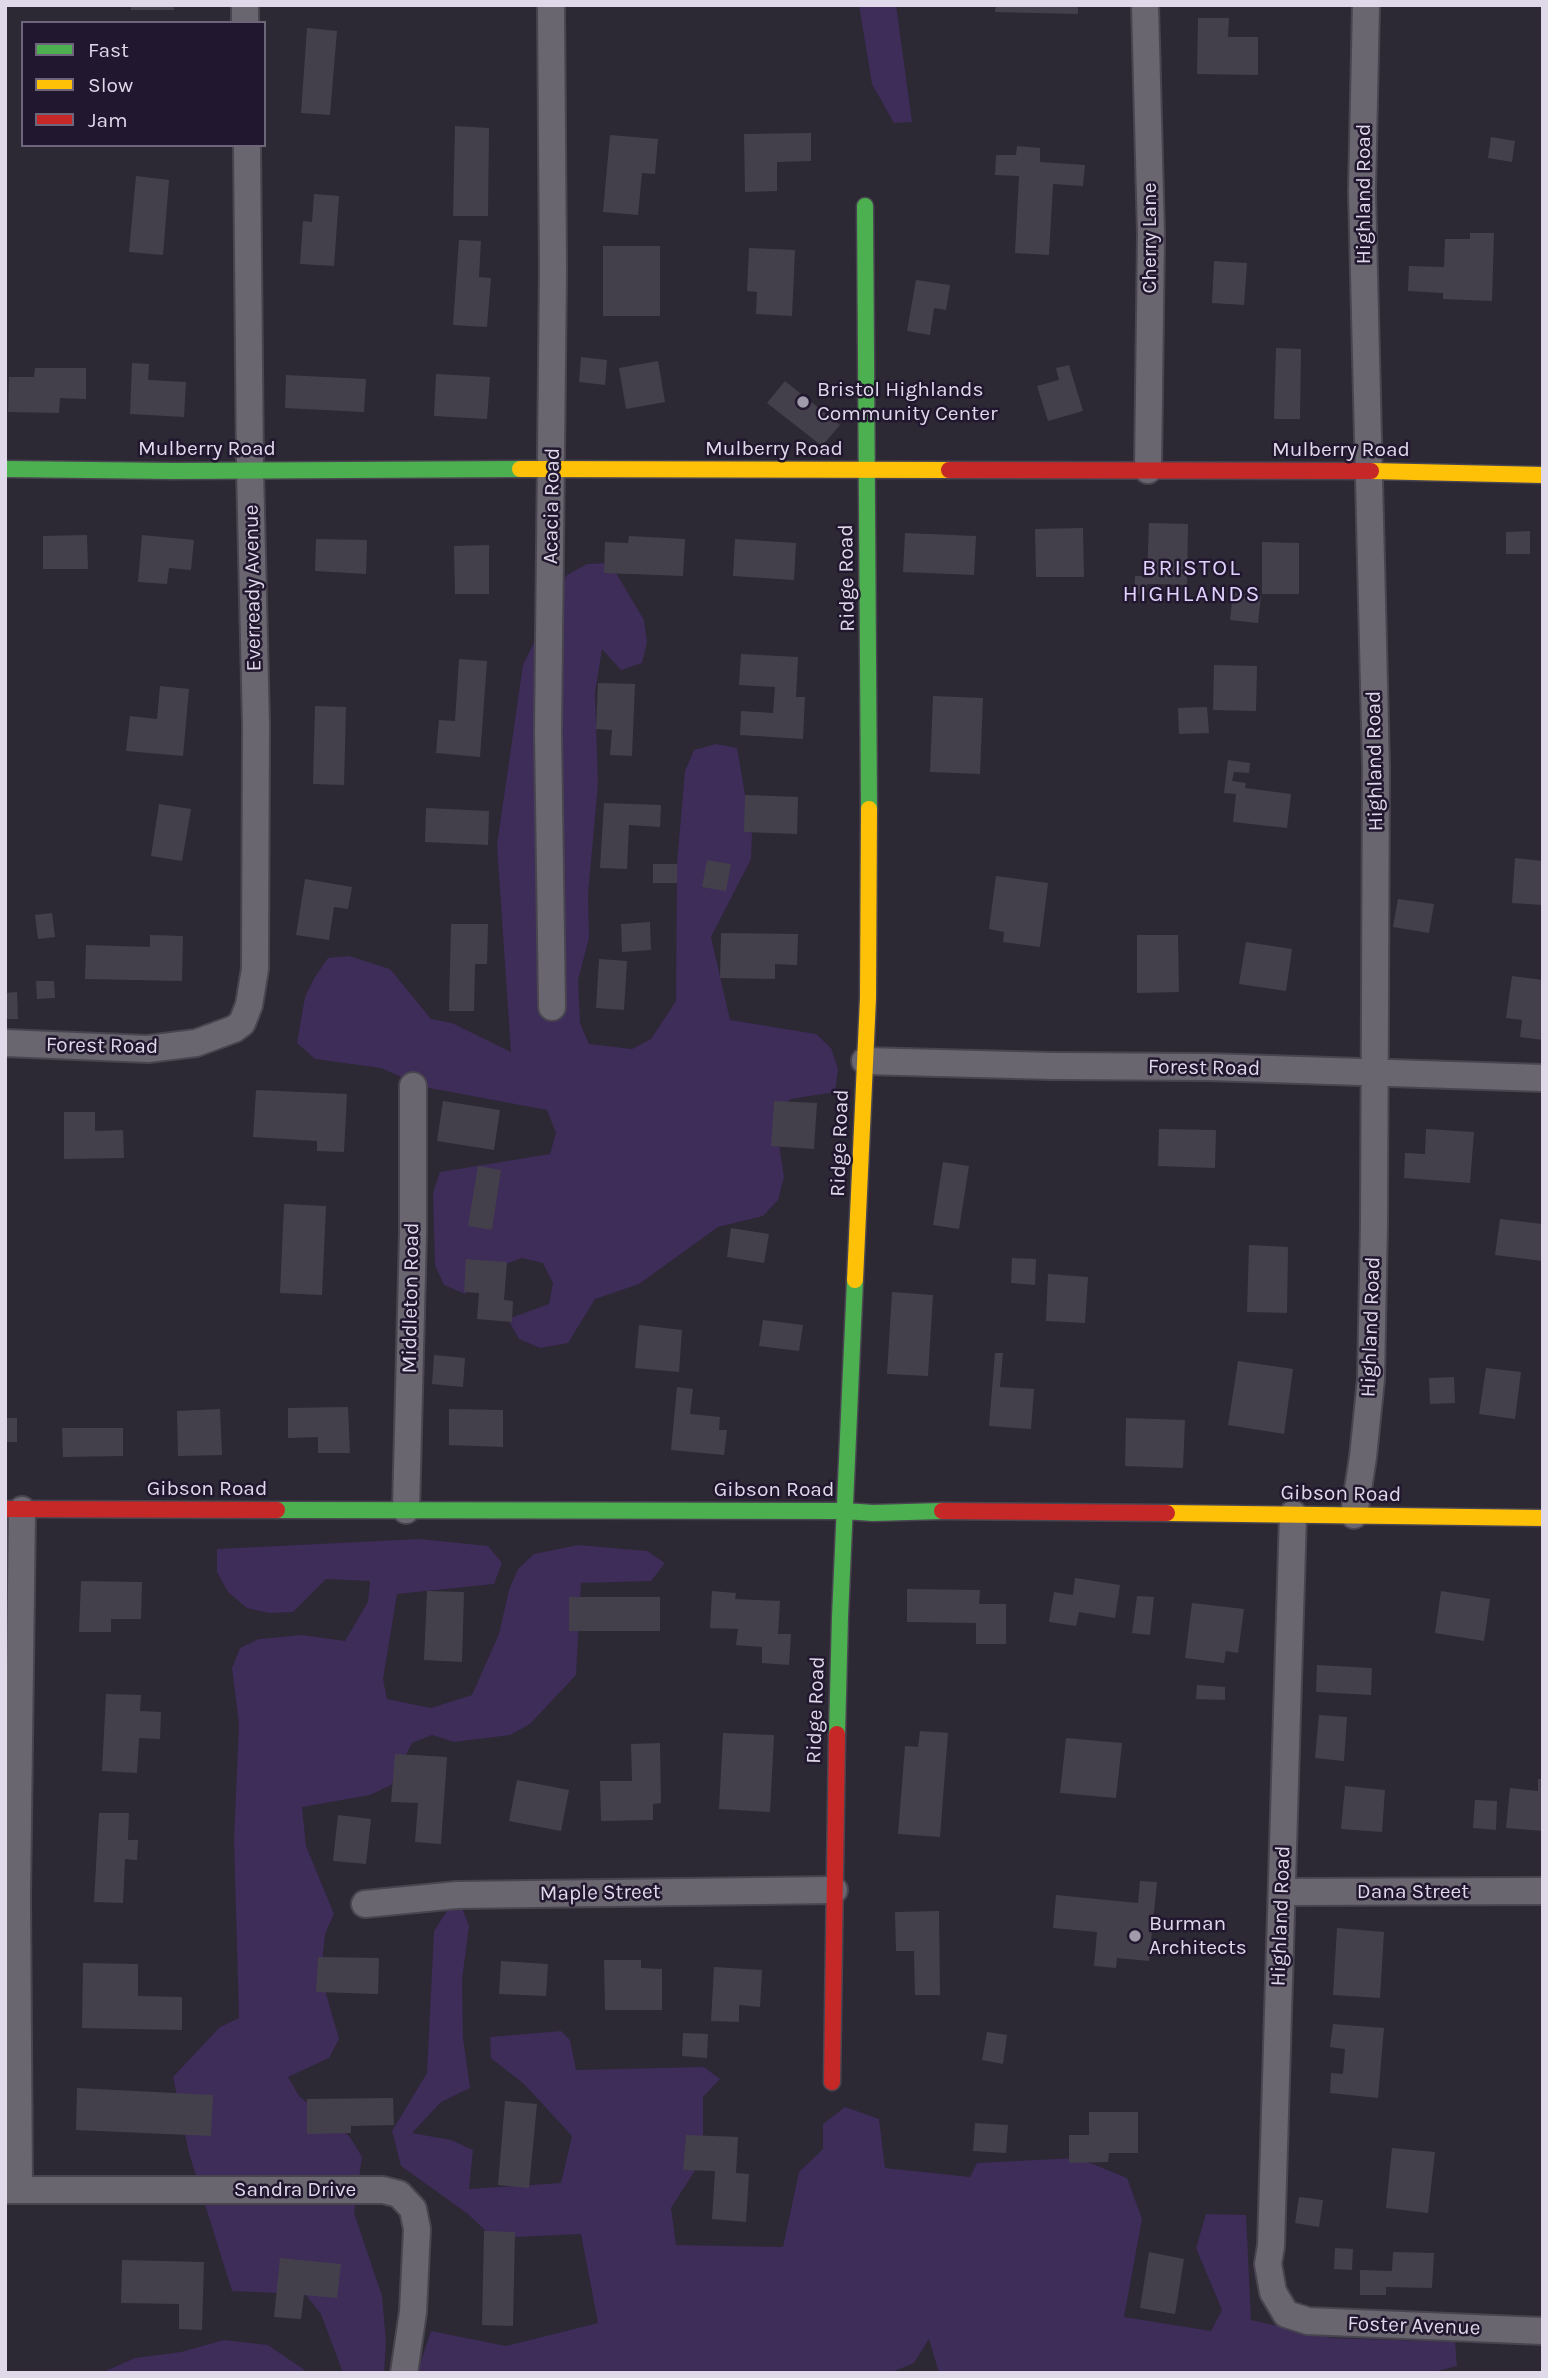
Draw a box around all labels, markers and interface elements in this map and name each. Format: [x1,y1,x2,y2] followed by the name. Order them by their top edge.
[21,21,266,147] legend
[88,38,129,62] text: Fast
[88,73,133,97] text: Slow
[88,108,128,132] text: Jam
[1351,124,1377,264] street label: Highland Road
[1137,182,1163,294] street label: Cherry Lane
[817,377,998,427] place label: Bristol Highlands Community Center
[795,394,811,410] marker: Bristol Highlands Community Center
[138,436,276,462] street label: Mulberry Road
[705,436,843,462] street label: Mulberry Road
[1272,437,1410,463] street label: Mulberry Road
[538,448,566,564] street label: Acacia Road
[239,504,267,672] street label: Everready Avenue
[833,524,861,632] street label: Ridge Road
[1124,554,1260,608] district label: BRISTOL HIGHLANDS
[1361,690,1389,832] street label: Highland Road
[46,1032,158,1060] street label: Forest Road
[1148,1054,1260,1082] street label: Forest Road
[826,1089,854,1197] street label: Ridge Road
[397,1222,425,1374] street label: Middleton Road
[1356,1256,1386,1398] street label: Highland Road
[147,1476,267,1502] street label: Gibson Road
[714,1477,834,1503] street label: Gibson Road
[1280,1480,1402,1508] street label: Gibson Road
[802,1656,830,1764] street label: Ridge Road
[1266,1845,1296,1987] street label: Highland Road
[539,1879,661,1907] street label: Maple Street
[1357,1879,1469,1905] street label: Dana Street
[1149,1911,1247,1961] place label: Burman Architects
[1127,1928,1143,1944] marker: Burman Architects
[234,2177,356,2203] street label: Sandra Drive
[1347,2311,1481,2341] street label: Foster Avenue

